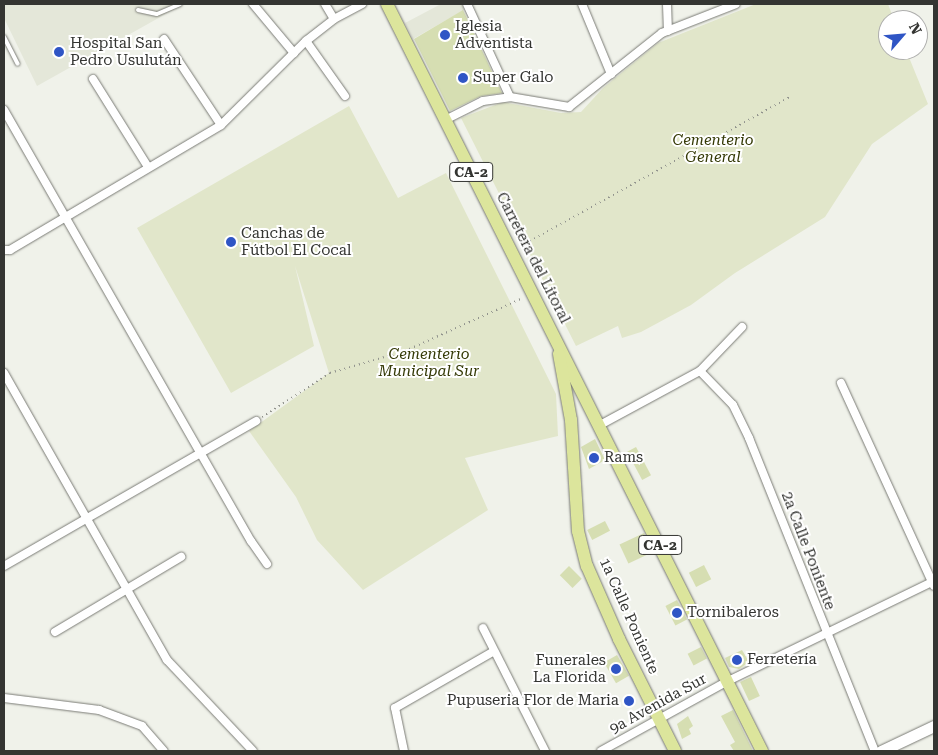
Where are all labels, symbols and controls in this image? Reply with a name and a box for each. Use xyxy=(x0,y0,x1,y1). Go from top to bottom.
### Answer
north arrow xyxy=(878,10,928,60)
place label: Iglesia Adventista xyxy=(455,17,533,52)
text: N xyxy=(906,20,925,37)
marker: Iglesia Adventista xyxy=(439,29,451,41)
place label: Hospital San Pedro Usulután xyxy=(70,34,182,69)
marker: Hospital San Pedro Usulután xyxy=(52,45,66,59)
place label: Super Galo xyxy=(473,69,554,87)
marker: Super Galo xyxy=(457,72,469,84)
park label: Cementerio General xyxy=(672,131,754,166)
road number: CA-2 xyxy=(448,160,494,183)
street label: Carretera del Litoral xyxy=(492,190,574,326)
place label: Canchas de Fútbol El Cocal xyxy=(241,224,352,259)
marker: Canchas de Fútbol El Cocal xyxy=(225,236,237,248)
park label: Cementerio Municipal Sur xyxy=(379,345,479,380)
place label: Rams xyxy=(604,449,643,467)
marker: Rams xyxy=(588,452,600,464)
street label: 2a Calle Poniente xyxy=(777,489,839,613)
road number: CA-2 xyxy=(638,534,682,556)
street label: 1a Calle Poniente xyxy=(595,555,663,677)
place label: Tornibaleros xyxy=(687,604,779,622)
marker: Tornibaleros xyxy=(671,607,683,619)
place label: Funerales La Florida xyxy=(533,651,606,686)
place label: Ferretería xyxy=(747,651,817,669)
marker: Ferretería xyxy=(731,654,743,666)
marker: Funerales La Florida xyxy=(610,663,622,675)
street label: 9a Avenida Sur xyxy=(606,670,710,738)
place label: Pupuseria Flor de Maria xyxy=(447,692,619,710)
marker: Pupuseria Flor de Maria xyxy=(623,695,635,707)

